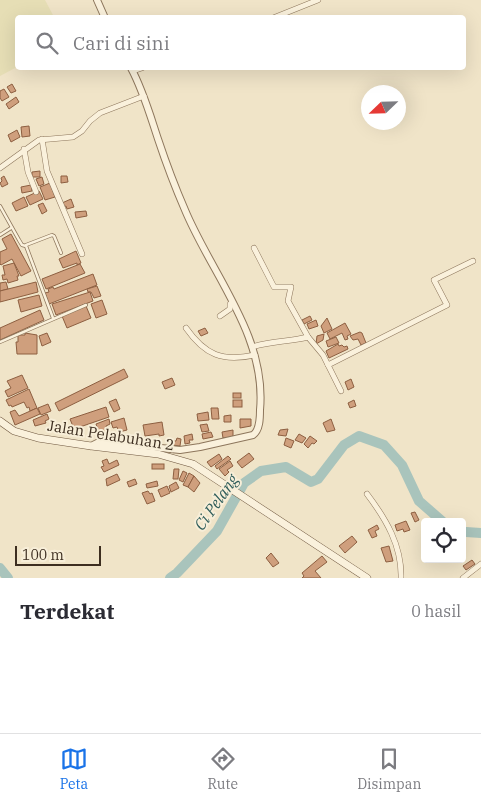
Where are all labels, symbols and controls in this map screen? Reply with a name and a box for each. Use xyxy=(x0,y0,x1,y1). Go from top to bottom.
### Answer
search box xyxy=(15,15,466,70)
icon: search xyxy=(33,29,61,57)
text: Cari di sini xyxy=(73,31,170,55)
north arrow xyxy=(361,85,406,130)
street label: Jalan Pelabuhan 2 xyxy=(46,416,176,454)
water label: Ci Pelang xyxy=(190,470,243,534)
map controls xyxy=(421,518,466,563)
button: locate xyxy=(421,518,466,563)
scale bar xyxy=(15,543,101,566)
text: 100 m xyxy=(22,546,64,564)
text: Terdekat xyxy=(20,597,114,625)
text: 0 hasil xyxy=(411,601,461,621)
tab: Peta xyxy=(60,745,88,793)
tab: Rute xyxy=(207,745,238,793)
tab: Disimpan xyxy=(357,745,421,793)

